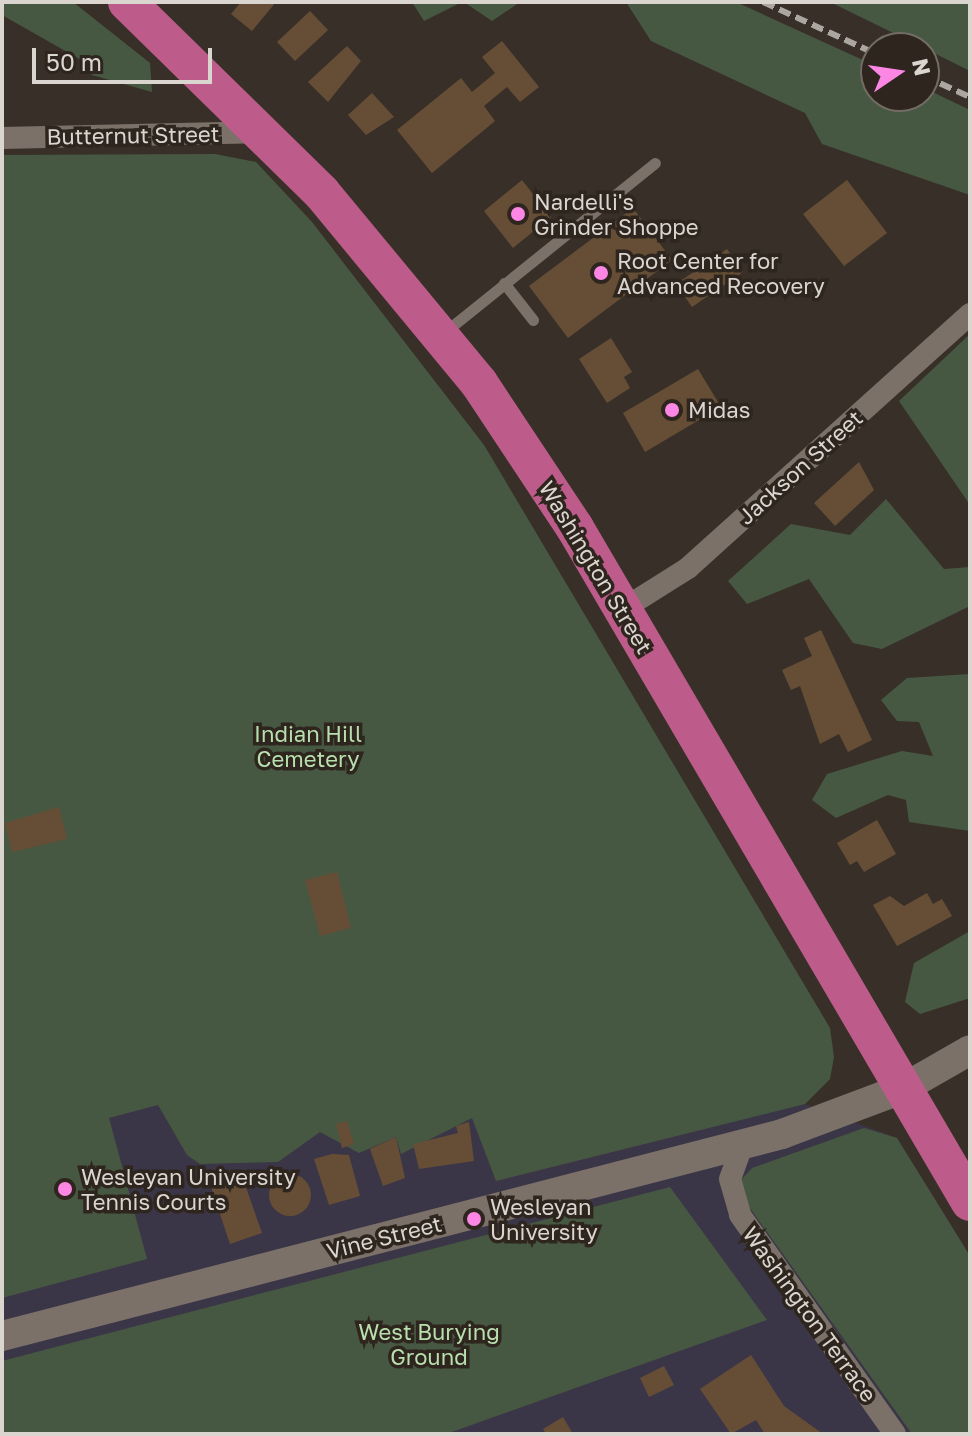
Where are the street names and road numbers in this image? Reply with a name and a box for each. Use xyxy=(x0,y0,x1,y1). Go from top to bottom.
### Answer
street label: Butternut Street xyxy=(46,120,220,150)
street label: Jackson Street xyxy=(732,404,868,530)
street label: Washington Street xyxy=(534,476,658,658)
street label: Vine Street xyxy=(324,1210,444,1264)
street label: Washington Terrace xyxy=(737,1221,883,1407)

